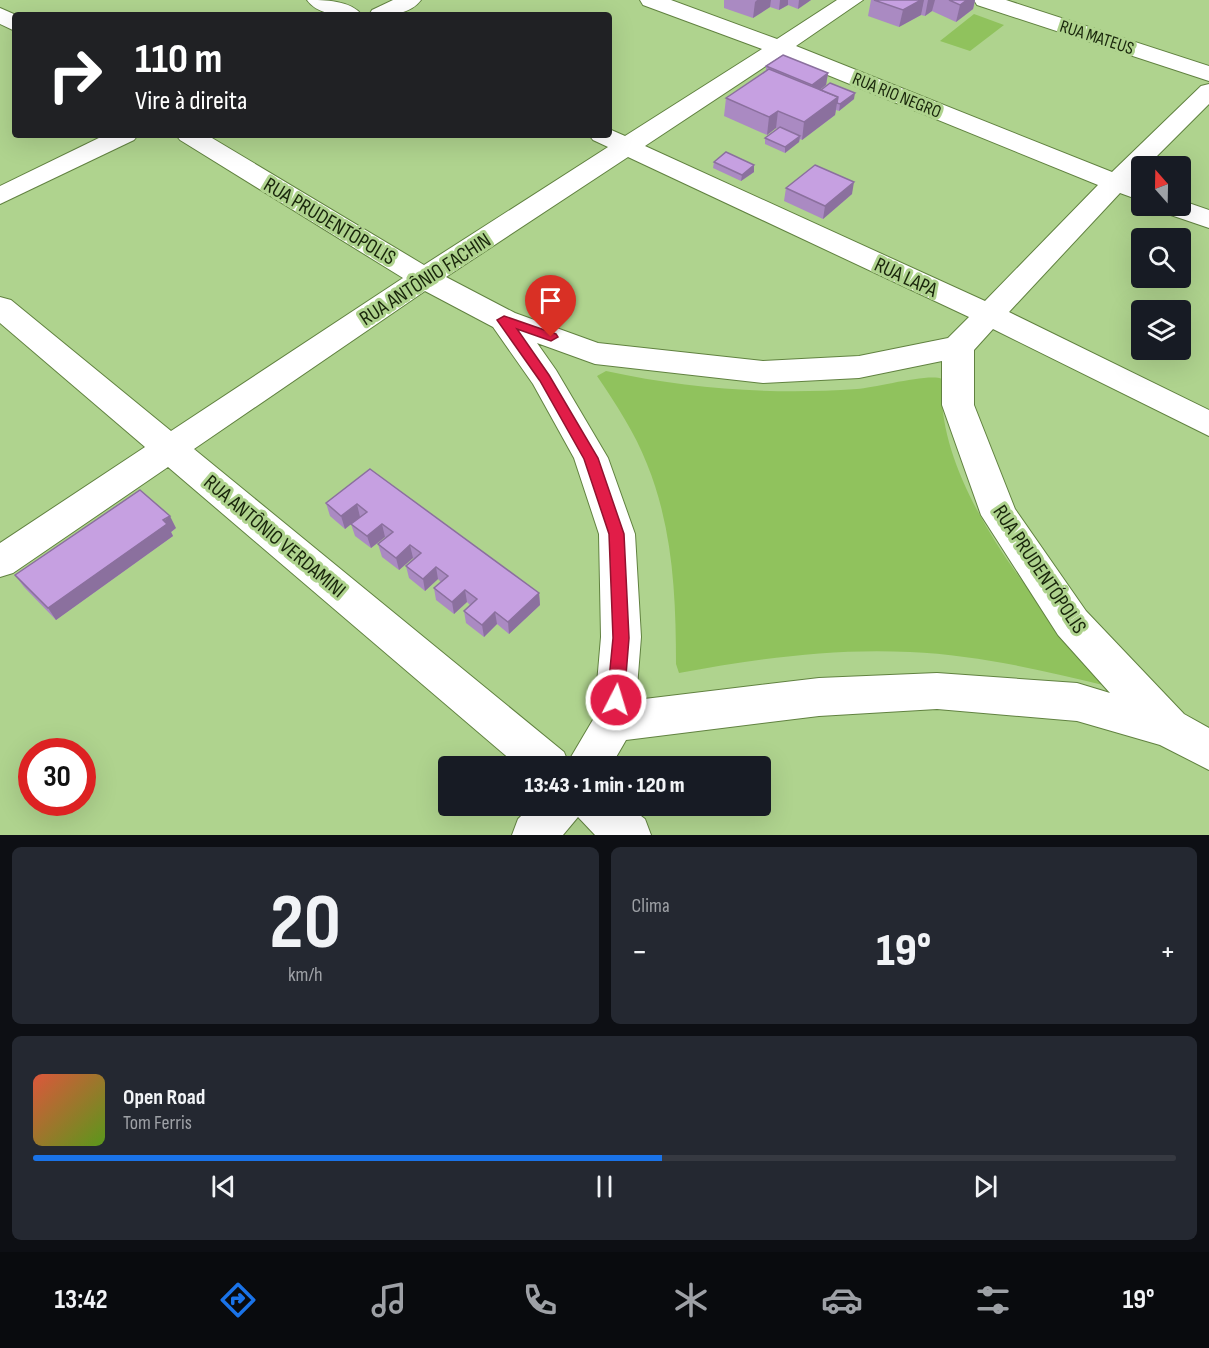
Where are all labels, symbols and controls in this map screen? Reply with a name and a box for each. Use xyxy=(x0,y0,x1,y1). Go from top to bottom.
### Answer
street label: RUA MATEUS xyxy=(1057,16,1137,59)
text: 110 m xyxy=(135,34,222,85)
icon: right xyxy=(36,36,114,114)
street label: RUA RIO NEGRO xyxy=(849,68,944,123)
text: Vire à direita xyxy=(135,85,247,117)
north arrow xyxy=(1131,156,1191,216)
map controls xyxy=(1131,156,1191,360)
street label: RUA PRUDENTÓPOLIS xyxy=(259,172,400,271)
street label: RUA ANTÔNIO FACHIN xyxy=(355,228,496,331)
button: search xyxy=(1131,228,1191,288)
street label: RUA LAPA xyxy=(870,252,942,303)
pin xyxy=(525,275,576,337)
icon: arrive xyxy=(534,284,567,317)
button: layers xyxy=(1131,300,1191,360)
street label: RUA ANTÔNIO VERDAMINI xyxy=(199,470,351,603)
street label: RUA PRUDENTÓPOLIS xyxy=(987,500,1092,638)
position arrow xyxy=(584,668,648,732)
speed limit sign: 30 xyxy=(18,738,96,816)
text: 13:43 · 1 min · 120 m xyxy=(524,772,685,799)
text: 20 xyxy=(270,877,341,970)
text: Clima xyxy=(632,894,670,918)
text: 19° xyxy=(876,924,931,979)
text: − xyxy=(632,932,648,972)
text: + xyxy=(1160,932,1176,972)
text: km/h xyxy=(288,963,323,987)
text: Open Road xyxy=(123,1084,205,1111)
text: Tom Ferris xyxy=(123,1111,192,1135)
icon: previous xyxy=(207,1170,240,1203)
icon: pause xyxy=(588,1170,621,1203)
icon: next xyxy=(969,1170,1002,1203)
icon: directions xyxy=(217,1279,259,1321)
icon: music xyxy=(368,1279,410,1321)
icon: phone xyxy=(519,1279,561,1321)
icon: climate xyxy=(670,1279,712,1321)
icon: car xyxy=(821,1279,863,1321)
icon: filters xyxy=(972,1279,1014,1321)
text: 13:42 xyxy=(55,1284,108,1316)
text: 19° xyxy=(1123,1284,1155,1316)

